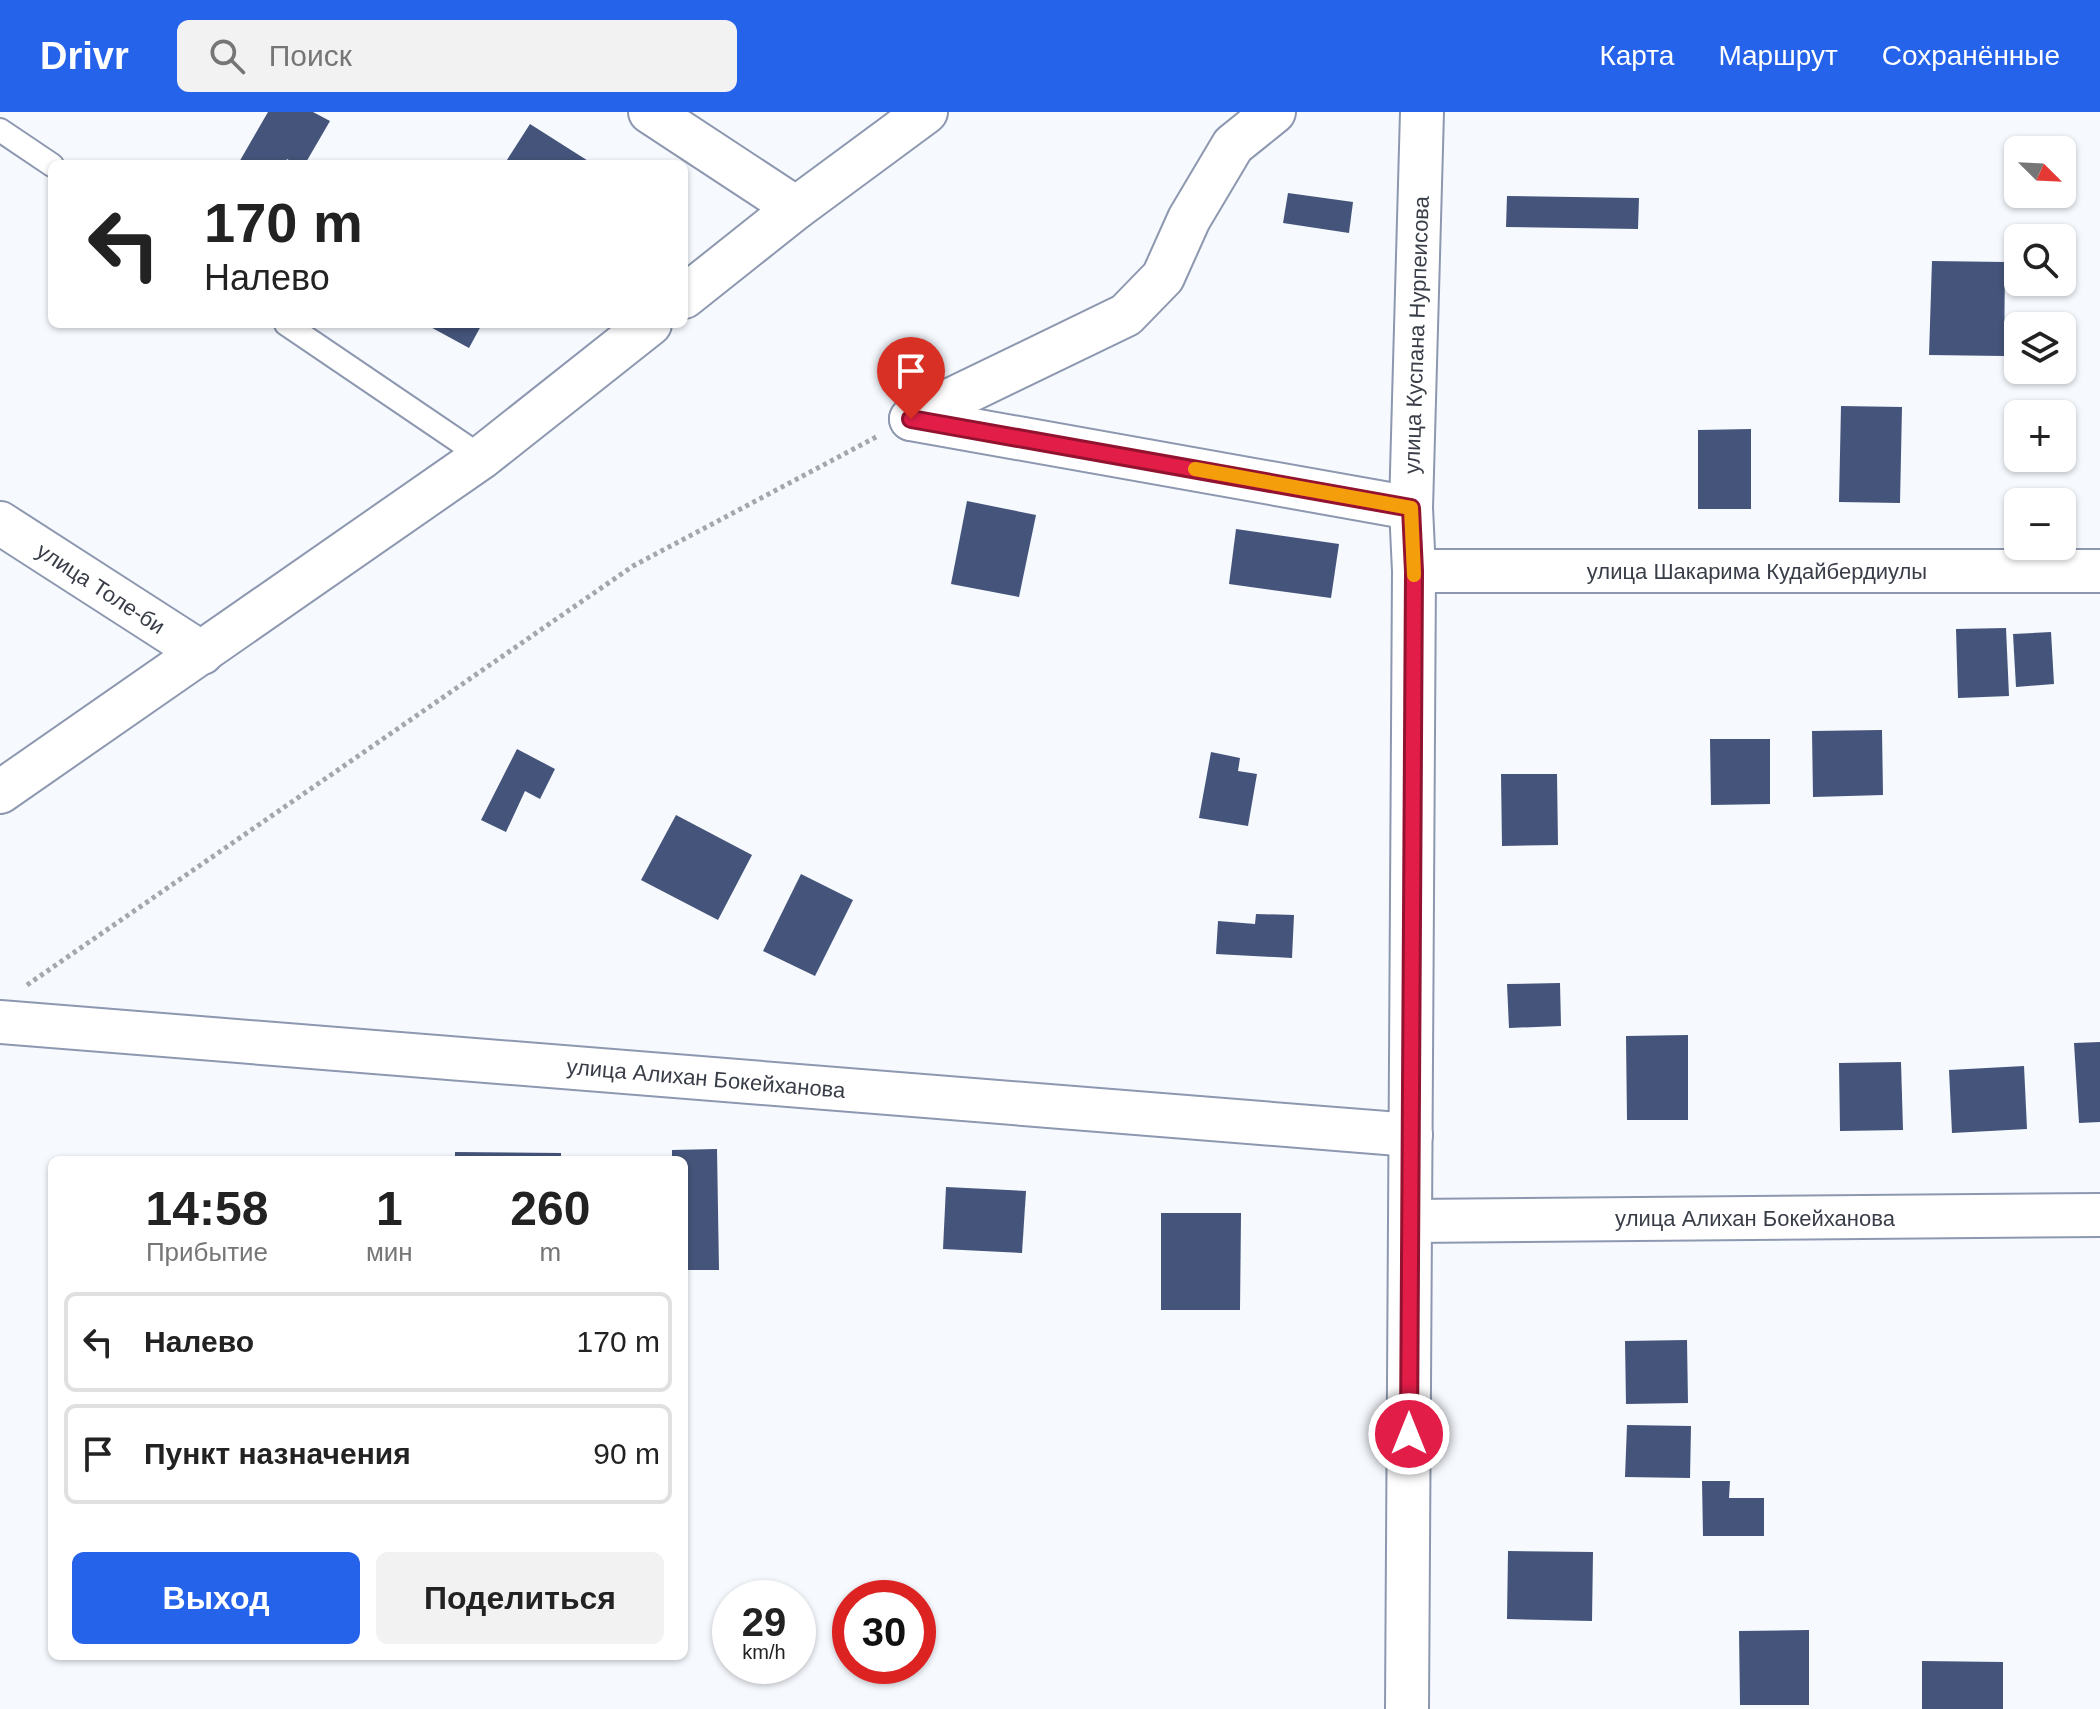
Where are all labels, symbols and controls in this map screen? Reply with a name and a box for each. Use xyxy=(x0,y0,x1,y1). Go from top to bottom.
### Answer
search box xyxy=(177,20,737,92)
icon: search xyxy=(205,34,249,78)
text: Drivr xyxy=(40,35,129,77)
text: Поиск xyxy=(269,39,352,72)
text: Карта xyxy=(1599,40,1674,71)
text: Маршрут xyxy=(1718,40,1838,71)
text: Сохранённые xyxy=(1882,40,2060,71)
north arrow xyxy=(2004,136,2076,208)
map controls xyxy=(2004,136,2076,560)
text: 170 m xyxy=(204,191,363,254)
icon: left xyxy=(72,192,176,296)
street label: улица Куспана Нурпеисова xyxy=(1399,195,1434,475)
button: search xyxy=(2004,224,2076,296)
text: Налево xyxy=(204,257,330,298)
button: layers xyxy=(2004,312,2076,384)
pin xyxy=(877,337,945,419)
icon: arrive xyxy=(889,349,933,393)
button: + xyxy=(2004,400,2076,472)
button: − xyxy=(2004,488,2076,560)
street label: улица Толе-би xyxy=(32,538,169,639)
street label: улица Шакарима Кудайбердиулы xyxy=(1587,559,1927,584)
street label: улица Алихан Бокейханова xyxy=(566,1054,847,1103)
text: 14:58 xyxy=(146,1182,268,1235)
text: 1 xyxy=(376,1182,403,1235)
text: 260 xyxy=(510,1182,590,1235)
street label: улица Алихан Бокейханова xyxy=(1615,1206,1896,1231)
text: Прибытие xyxy=(146,1237,268,1267)
text: мин xyxy=(366,1237,413,1267)
text: m xyxy=(540,1237,561,1267)
icon: left xyxy=(76,1320,120,1364)
text: Налево xyxy=(144,1325,254,1358)
text: 170 m xyxy=(577,1325,660,1358)
position arrow xyxy=(1367,1392,1451,1476)
icon: arrive xyxy=(76,1432,120,1476)
text: Пункт назначения xyxy=(144,1437,411,1470)
text: 90 m xyxy=(593,1437,660,1470)
button: Выход xyxy=(72,1552,360,1644)
button: Поделиться xyxy=(376,1552,664,1644)
speed limit sign: 30 xyxy=(832,1580,936,1684)
text: 29 xyxy=(742,1600,786,1644)
text: km/h xyxy=(742,1641,786,1663)

